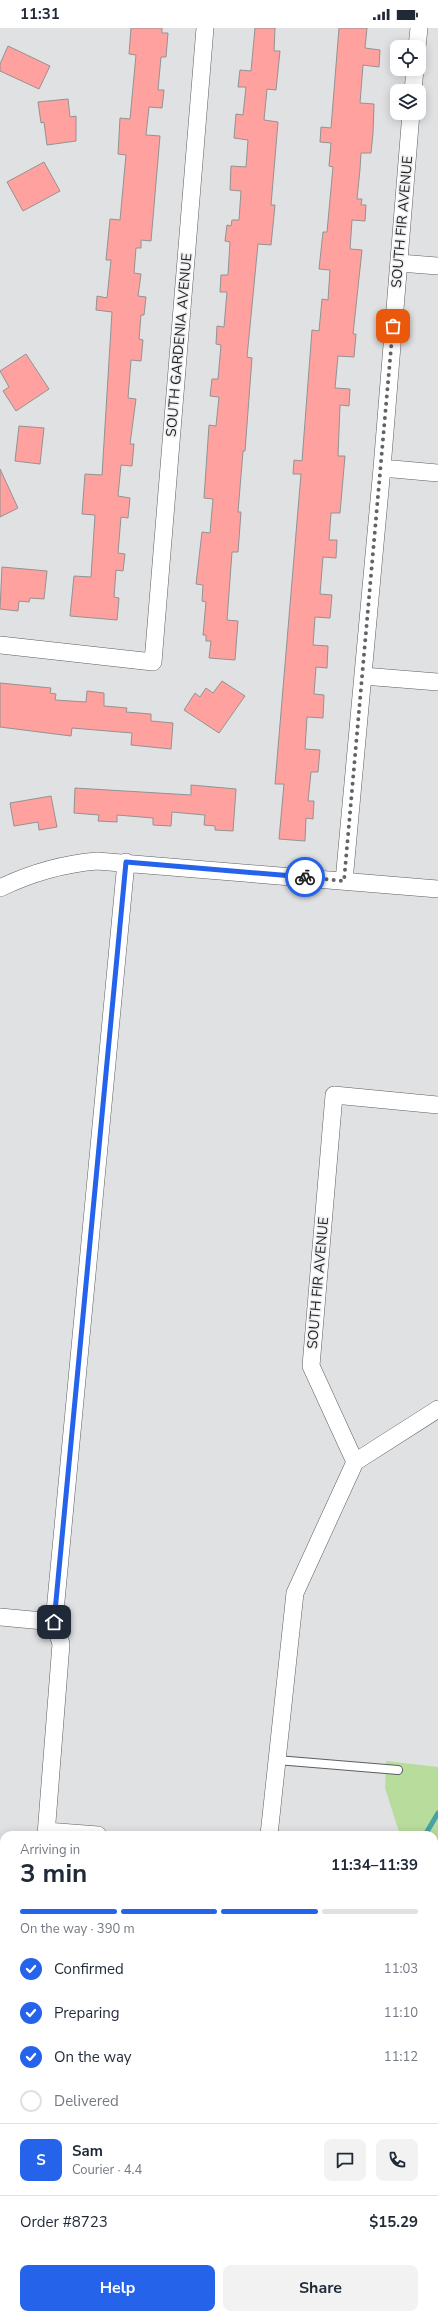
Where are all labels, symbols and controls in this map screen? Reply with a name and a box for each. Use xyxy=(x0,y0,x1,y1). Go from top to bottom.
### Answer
text: 11:31 xyxy=(20,4,60,24)
map controls xyxy=(390,40,426,120)
button: locate xyxy=(390,40,426,76)
button: layers xyxy=(390,84,426,120)
street label: SOUTH FIR AVENUE xyxy=(387,155,417,289)
street label: SOUTH GARDENIA AVENUE xyxy=(162,252,196,438)
pin xyxy=(376,309,410,343)
icon: bag xyxy=(382,315,404,337)
courier xyxy=(285,857,325,897)
icon: bike xyxy=(294,866,316,888)
street label: SOUTH FIR AVENUE xyxy=(303,1216,333,1350)
pin xyxy=(37,1605,71,1639)
icon: home xyxy=(43,1611,65,1633)
text: Arriving in xyxy=(20,1841,80,1859)
text: 11:34–11:39 xyxy=(331,1855,418,1875)
text: 3 min xyxy=(20,1856,87,1891)
text: On the way · 390 m xyxy=(20,1920,135,1938)
icon: check xyxy=(20,1958,42,1980)
text: Confirmed xyxy=(54,1959,124,1979)
text: 11:03 xyxy=(384,1960,418,1978)
icon: check xyxy=(20,2002,42,2024)
text: Preparing xyxy=(54,2003,119,2023)
text: 11:10 xyxy=(384,2004,418,2022)
icon: check xyxy=(20,2046,42,2068)
text: On the way xyxy=(54,2047,132,2067)
text: 11:12 xyxy=(384,2048,418,2066)
text: Delivered xyxy=(54,2091,119,2111)
button: chat xyxy=(324,2139,366,2181)
button: phone xyxy=(376,2139,418,2181)
text: Sam xyxy=(72,2141,103,2161)
text: S xyxy=(36,2150,46,2170)
text: Courier · 4.4 xyxy=(72,2161,142,2179)
text: Order #8723 xyxy=(20,2212,108,2232)
text: $15.29 xyxy=(369,2212,418,2232)
button: Help xyxy=(20,2265,215,2311)
button: Share xyxy=(223,2265,418,2311)

